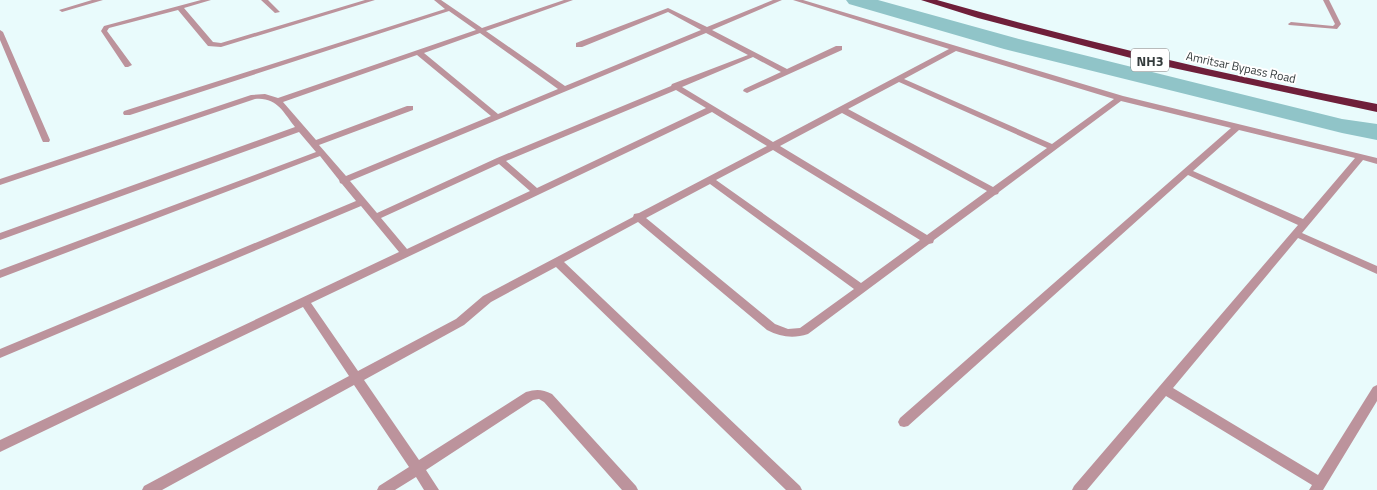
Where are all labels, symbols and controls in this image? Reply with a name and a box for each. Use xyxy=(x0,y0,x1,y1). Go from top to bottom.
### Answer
street label: Amritsar Bypass Road xyxy=(1184,46,1298,88)
road number: NH3 xyxy=(1131,48,1169,72)

